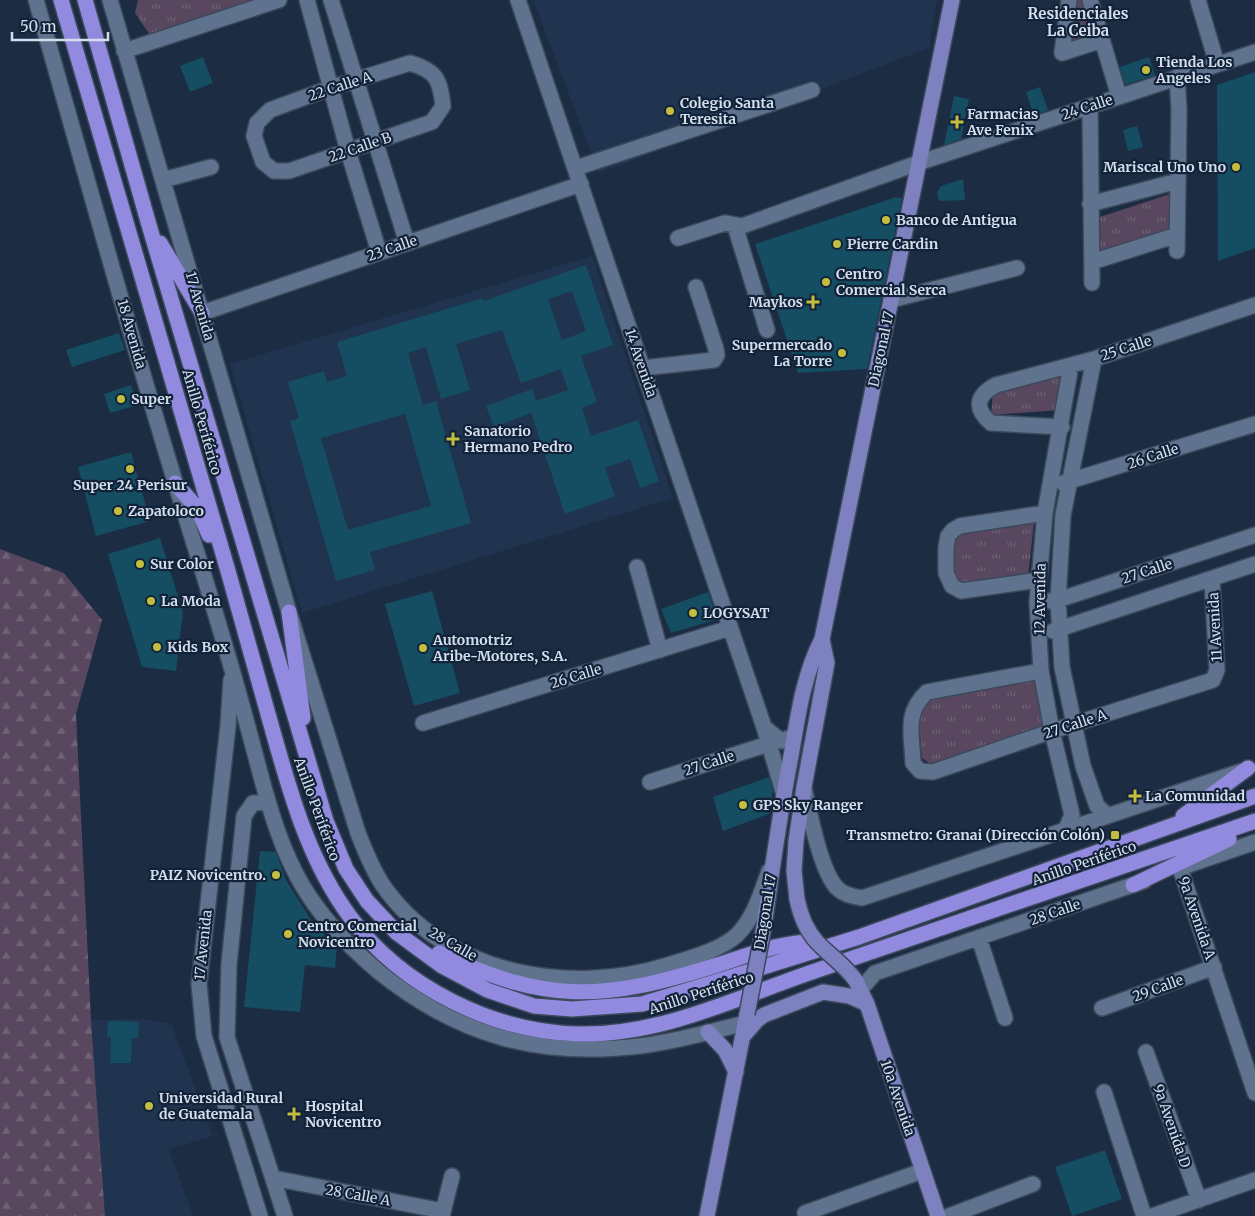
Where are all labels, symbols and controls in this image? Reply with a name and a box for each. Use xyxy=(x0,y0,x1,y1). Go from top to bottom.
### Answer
district label: Residenciales La Ceiba xyxy=(1027,4,1129,40)
scale bar xyxy=(12,10,109,42)
text: 50 m xyxy=(20,17,57,36)
place label: Tienda Los Angeles xyxy=(1155,53,1232,87)
marker: Tienda Los Angeles xyxy=(1140,64,1152,76)
street label: 22 Calle A xyxy=(306,67,374,105)
street label: 24 Calle xyxy=(1059,90,1115,124)
place label: Colegio Santa Teresita xyxy=(680,94,774,128)
marker: Colegio Santa Teresita xyxy=(664,105,676,117)
place label: Farmacias Ave Fenix xyxy=(966,105,1038,139)
marker: Farmacias Ave Fenix xyxy=(951,116,963,128)
street label: 22 Calle B xyxy=(326,128,394,166)
place label: Mariscal Uno Uno xyxy=(1103,158,1226,176)
marker: Mariscal Uno Uno xyxy=(1230,161,1242,173)
place label: Banco de Antigua xyxy=(896,211,1017,229)
marker: Banco de Antigua xyxy=(880,214,892,226)
street label: 23 Calle xyxy=(365,231,419,265)
place label: Pierre Cardin xyxy=(847,235,939,253)
marker: Pierre Cardin xyxy=(831,238,843,250)
place label: Centro Comercial Serca xyxy=(836,265,946,299)
street label: 17 Avenida xyxy=(182,270,219,343)
marker: Centro Comercial Serca xyxy=(820,276,832,288)
place label: Maykos xyxy=(749,293,803,311)
marker: Maykos xyxy=(807,296,819,308)
street label: 18 Avenida xyxy=(113,297,151,371)
street label: Diagonal 17 xyxy=(864,309,898,389)
street label: 14 Avenida xyxy=(621,326,661,400)
street label: 25 Calle xyxy=(1098,331,1154,365)
place label: Supermercado La Torre xyxy=(732,336,832,370)
marker: Supermercado La Torre xyxy=(836,347,848,359)
street label: Anillo Periférico xyxy=(178,366,226,477)
place label: Super xyxy=(131,390,172,408)
marker: Super xyxy=(115,393,127,405)
place label: Sanatorio Hermano Pedro xyxy=(464,422,572,456)
marker: Sanatorio Hermano Pedro xyxy=(446,432,460,446)
street label: 26 Calle xyxy=(1125,439,1181,473)
marker: Super 24 Perisur xyxy=(124,463,136,475)
place label: Super 24 Perisur xyxy=(73,476,188,494)
place label: Zapatoloco xyxy=(128,502,204,520)
marker: Zapatoloco xyxy=(112,505,124,517)
street label: 27 Calle xyxy=(1120,554,1174,588)
place label: Sur Color xyxy=(150,555,214,573)
marker: Sur Color xyxy=(134,558,146,570)
street label: 12 Avenida xyxy=(1030,562,1050,635)
street label: 11 Avenida xyxy=(1204,591,1226,662)
place label: La Moda xyxy=(161,592,221,610)
marker: La Moda xyxy=(145,595,157,607)
place label: LOGYSAT xyxy=(703,604,769,622)
marker: LOGYSAT xyxy=(687,607,699,619)
place label: Automotriz Aribe-Motores, S.A. xyxy=(432,631,568,665)
place label: Kids Box xyxy=(167,638,229,656)
marker: Kids Box xyxy=(151,641,163,653)
marker: Automotriz Aribe-Motores, S.A. xyxy=(417,642,429,654)
street label: 26 Calle xyxy=(548,660,604,692)
street label: 27 Calle A xyxy=(1041,705,1109,743)
street label: 27 Calle xyxy=(682,746,736,780)
street label: Anillo Periférico xyxy=(290,754,344,863)
place label: La Comunidad xyxy=(1145,787,1245,805)
marker: La Comunidad xyxy=(1129,790,1141,802)
place label: GPS Sky Ranger xyxy=(753,796,864,814)
marker: GPS Sky Ranger xyxy=(737,799,749,811)
place label: Transmetro: Granai (Dirección Colón) xyxy=(846,826,1105,844)
marker: Transmetro: Granai (Dirección Colón) xyxy=(1109,829,1121,841)
street label: Anillo Periférico xyxy=(1029,837,1138,890)
place label: PAIZ Novicentro. xyxy=(150,866,266,884)
marker: PAIZ Novicentro. xyxy=(270,869,282,881)
street label: Diagonal 17 xyxy=(750,873,780,951)
street label: 9a Avenida A xyxy=(1174,874,1220,962)
street label: 28 Calle xyxy=(1027,895,1083,929)
street label: 17 Avenida xyxy=(190,908,216,981)
place label: Centro Comercial Novicentro xyxy=(298,917,418,951)
street label: 28 Calle xyxy=(426,923,480,965)
marker: Centro Comercial Novicentro xyxy=(282,928,294,940)
street label: Anillo Periférico xyxy=(645,968,756,1019)
street label: 29 Calle xyxy=(1130,971,1186,1005)
street label: 10a Avenida xyxy=(877,1057,920,1139)
street label: 9a Avenida D xyxy=(1149,1082,1195,1171)
place label: Universidad Rural de Guatemala xyxy=(159,1089,283,1123)
place label: Hospital Novicentro xyxy=(305,1097,381,1131)
marker: Universidad Rural de Guatemala xyxy=(143,1100,155,1112)
marker: Hospital Novicentro xyxy=(287,1107,301,1121)
street label: 28 Calle A xyxy=(324,1180,392,1210)

